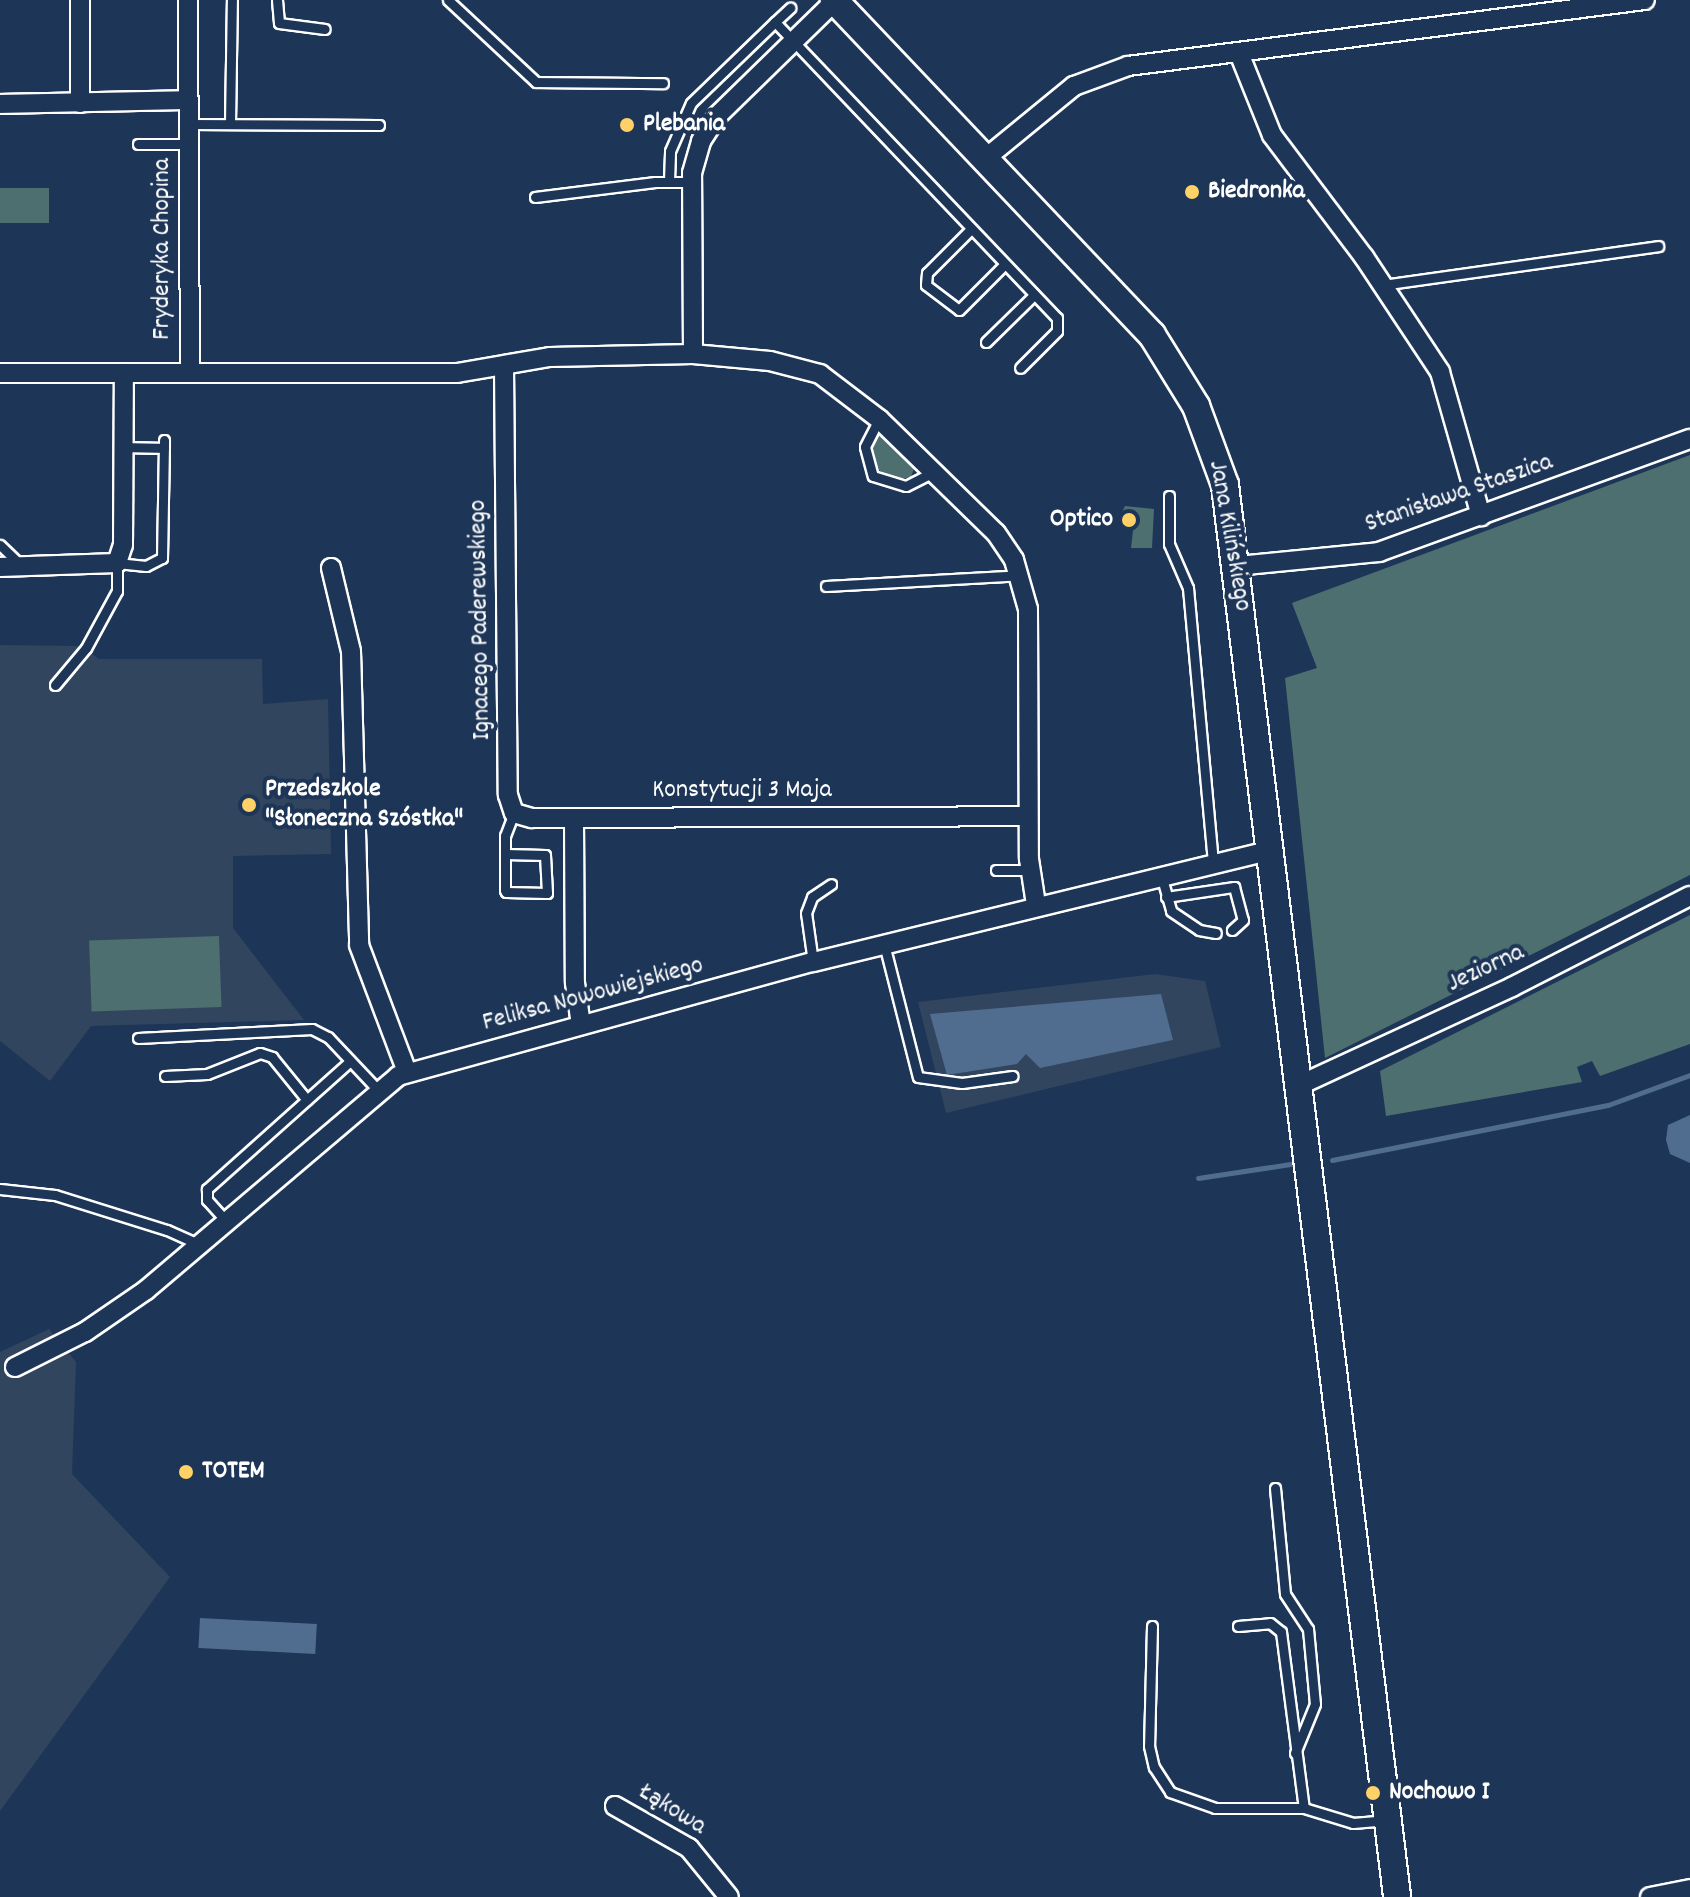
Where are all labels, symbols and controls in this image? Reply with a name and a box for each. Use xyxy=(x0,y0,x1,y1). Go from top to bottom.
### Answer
place label: Plebania xyxy=(643,109,725,141)
marker: Plebania xyxy=(618,116,636,134)
street label: Fryderyka Chopina xyxy=(147,158,179,340)
place label: Biedronka xyxy=(1208,176,1305,208)
marker: Biedronka xyxy=(1183,183,1201,201)
street label: Stanisława Staszica xyxy=(1361,447,1557,541)
street label: Jana Kilińskiego xyxy=(1200,458,1258,614)
street label: Ignacego Paderewskiego xyxy=(463,499,499,741)
place label: Optico xyxy=(1050,504,1113,536)
marker: Optico xyxy=(1120,511,1138,529)
place label: Przedszkole "Słoneczna Szóstka" xyxy=(265,774,463,836)
street label: Konstytucji 3 Maja xyxy=(652,775,832,807)
marker: Przedszkole "Słoneczna Szóstka" xyxy=(240,796,258,814)
street label: Jeziorna xyxy=(1443,938,1529,1000)
street label: Feliksa Nowowiejskiego xyxy=(479,951,707,1039)
place label: TOTEM xyxy=(202,1456,265,1488)
marker: TOTEM xyxy=(177,1463,195,1481)
street label: Łąkowa xyxy=(633,1777,711,1843)
place label: Nochowo I xyxy=(1389,1777,1490,1809)
marker: Nochowo I xyxy=(1364,1784,1382,1802)

